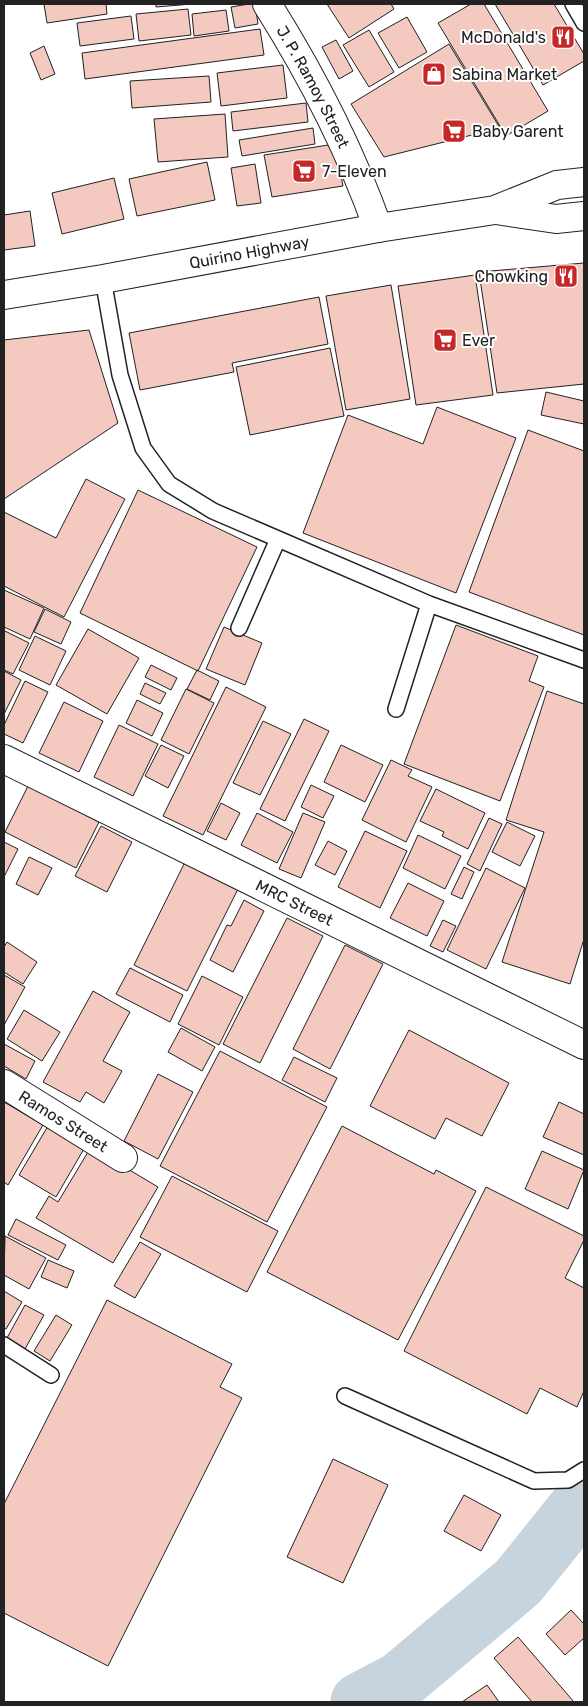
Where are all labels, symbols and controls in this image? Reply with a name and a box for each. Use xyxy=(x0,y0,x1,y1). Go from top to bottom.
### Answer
street label: J. P. Ramoy Street xyxy=(273,22,353,151)
restaurant icon: McDonald's xyxy=(550,24,576,50)
place label: McDonald's xyxy=(461,28,546,47)
shop icon: Sabina Market xyxy=(421,61,447,87)
place label: Sabina Market xyxy=(452,65,557,84)
supermarket icon: Baby Garent xyxy=(441,118,467,144)
place label: Baby Garent xyxy=(472,122,564,141)
supermarket icon: 7-Eleven xyxy=(291,158,317,184)
place label: 7-Eleven xyxy=(322,162,387,181)
street label: Quirino Highway xyxy=(188,232,311,273)
restaurant icon: Chowking xyxy=(553,263,579,289)
place label: Chowking xyxy=(474,267,548,286)
supermarket icon: Ever xyxy=(432,327,458,353)
place label: Ever xyxy=(462,331,495,350)
street label: MRC Street xyxy=(252,876,336,930)
street label: Ramos Street xyxy=(15,1087,111,1156)

